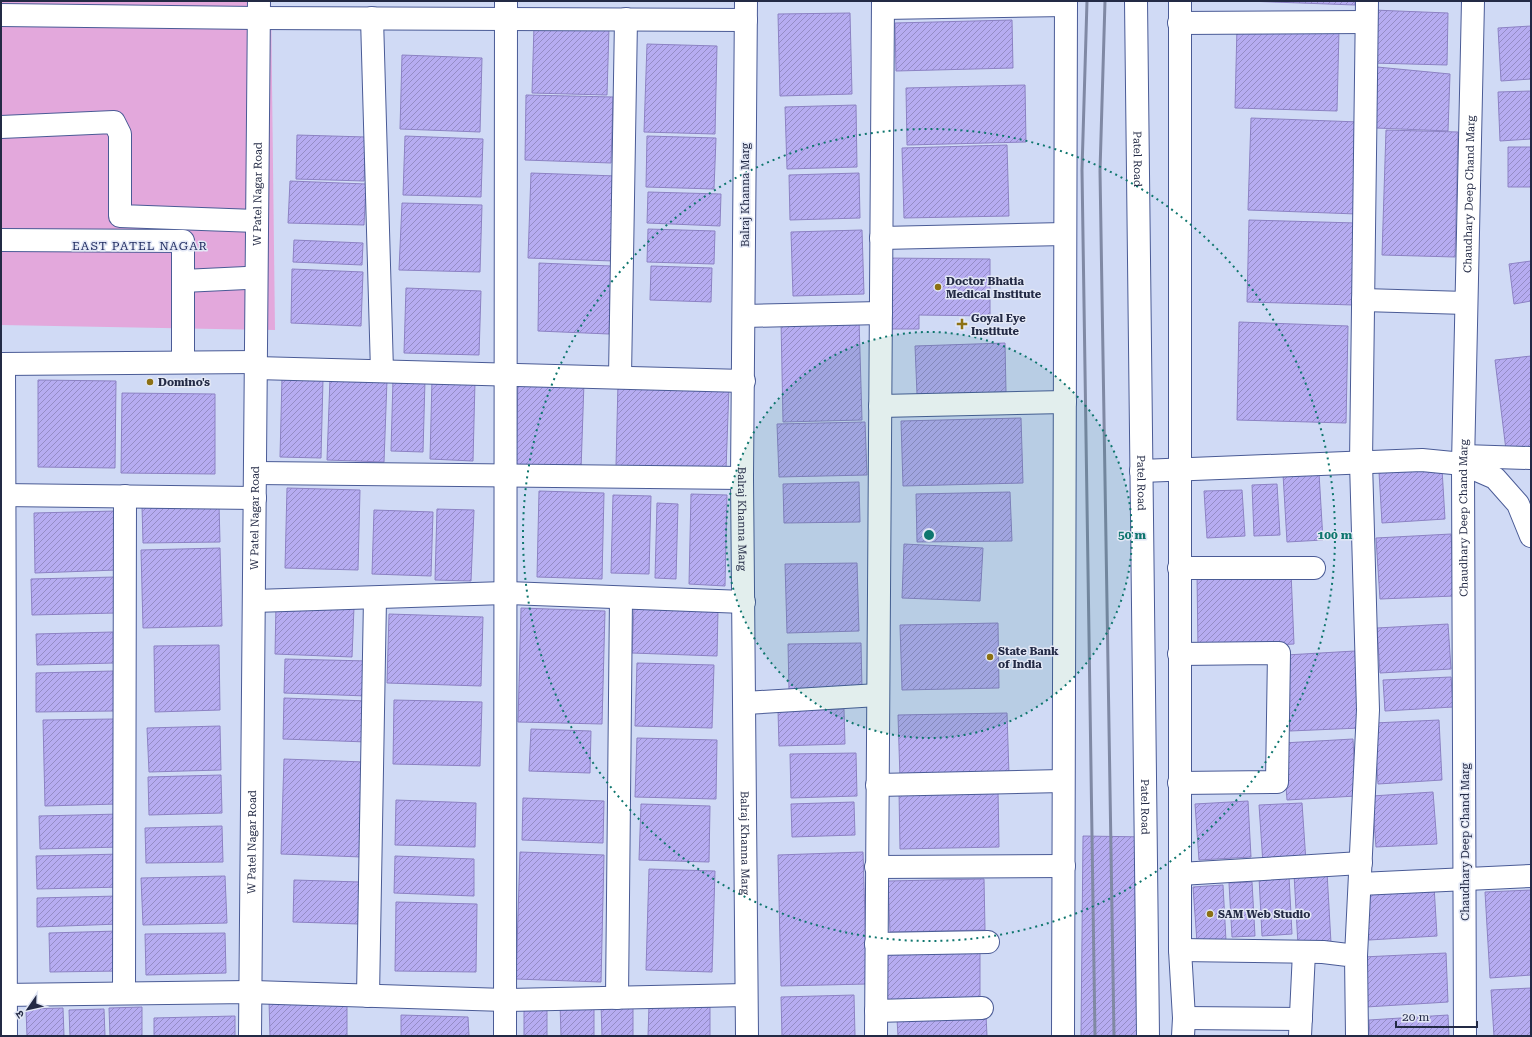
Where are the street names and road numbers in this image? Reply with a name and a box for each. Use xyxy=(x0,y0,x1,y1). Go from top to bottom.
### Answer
street label: Chaudhary Deep Chand Marg xyxy=(1461,114,1478,273)
street label: Patel Road xyxy=(1131,131,1144,187)
street label: W Patel Nagar Road xyxy=(251,142,265,246)
street label: Balraj Khanna Marg xyxy=(739,142,752,247)
street label: Chaudhary Deep Chand Marg xyxy=(1457,438,1471,597)
street label: Patel Road xyxy=(1134,455,1148,511)
street label: W Patel Nagar Road xyxy=(248,466,262,570)
street label: Balraj Khanna Marg xyxy=(735,467,749,572)
street label: Chaudhary Deep Chand Marg xyxy=(1459,763,1472,921)
street label: Patel Road xyxy=(1138,779,1152,835)
street label: W Patel Nagar Road xyxy=(245,790,259,894)
street label: Balraj Khanna Marg xyxy=(738,791,752,896)

